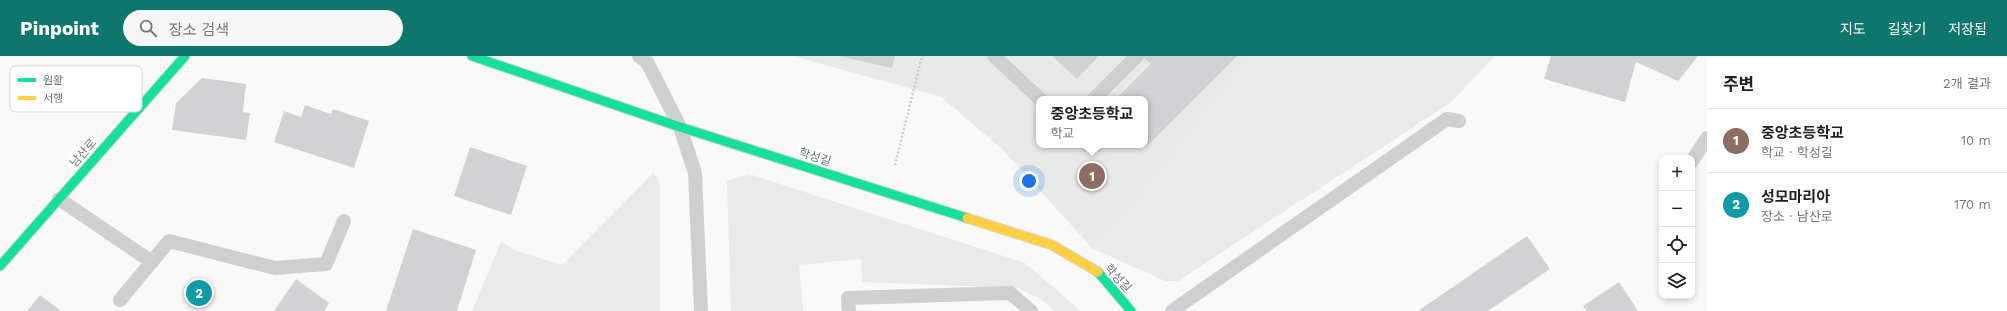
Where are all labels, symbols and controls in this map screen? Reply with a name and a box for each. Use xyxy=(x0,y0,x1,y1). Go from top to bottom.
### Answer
search box xyxy=(123,10,403,46)
text: Pinpoint xyxy=(20,17,99,40)
icon: search xyxy=(137,17,159,39)
text: 장소 검색 xyxy=(169,21,229,39)
text: 지도 xyxy=(1840,21,1866,37)
text: 길찾기 xyxy=(1888,21,1926,37)
text: 저장됨 xyxy=(1948,21,1987,37)
legend xyxy=(10,66,142,112)
text: 원활 xyxy=(43,74,63,87)
text: 주변 xyxy=(1723,74,1754,94)
text: 2개 결과 xyxy=(1943,76,1991,91)
text: 서행 xyxy=(43,92,63,105)
popup xyxy=(1036,96,1148,148)
text: 중앙초등학교 xyxy=(1051,105,1133,123)
text: 중앙초등학교 xyxy=(1761,124,1844,142)
text: 학교 xyxy=(1051,126,1075,141)
text: 1 xyxy=(1733,133,1739,148)
text: 10 m xyxy=(1961,133,1991,148)
street label: 남산로 xyxy=(67,136,99,170)
street label: 학성길 xyxy=(797,145,833,169)
text: 학교 · 학성길 xyxy=(1761,145,1833,160)
map controls xyxy=(1659,155,1695,299)
button: + xyxy=(1659,155,1695,191)
pin: 1 xyxy=(1079,161,1105,191)
your location xyxy=(1019,171,1039,191)
text: 성모마리아 xyxy=(1761,188,1830,206)
button: − xyxy=(1659,191,1695,227)
text: 2 xyxy=(1732,197,1740,212)
text: 170 m xyxy=(1954,197,1991,212)
text: 장소 · 남산로 xyxy=(1761,209,1833,224)
button: locate xyxy=(1659,227,1695,263)
street label: 학성길 xyxy=(1102,261,1134,295)
button: layers xyxy=(1659,263,1695,299)
pin: 2 xyxy=(186,278,212,308)

